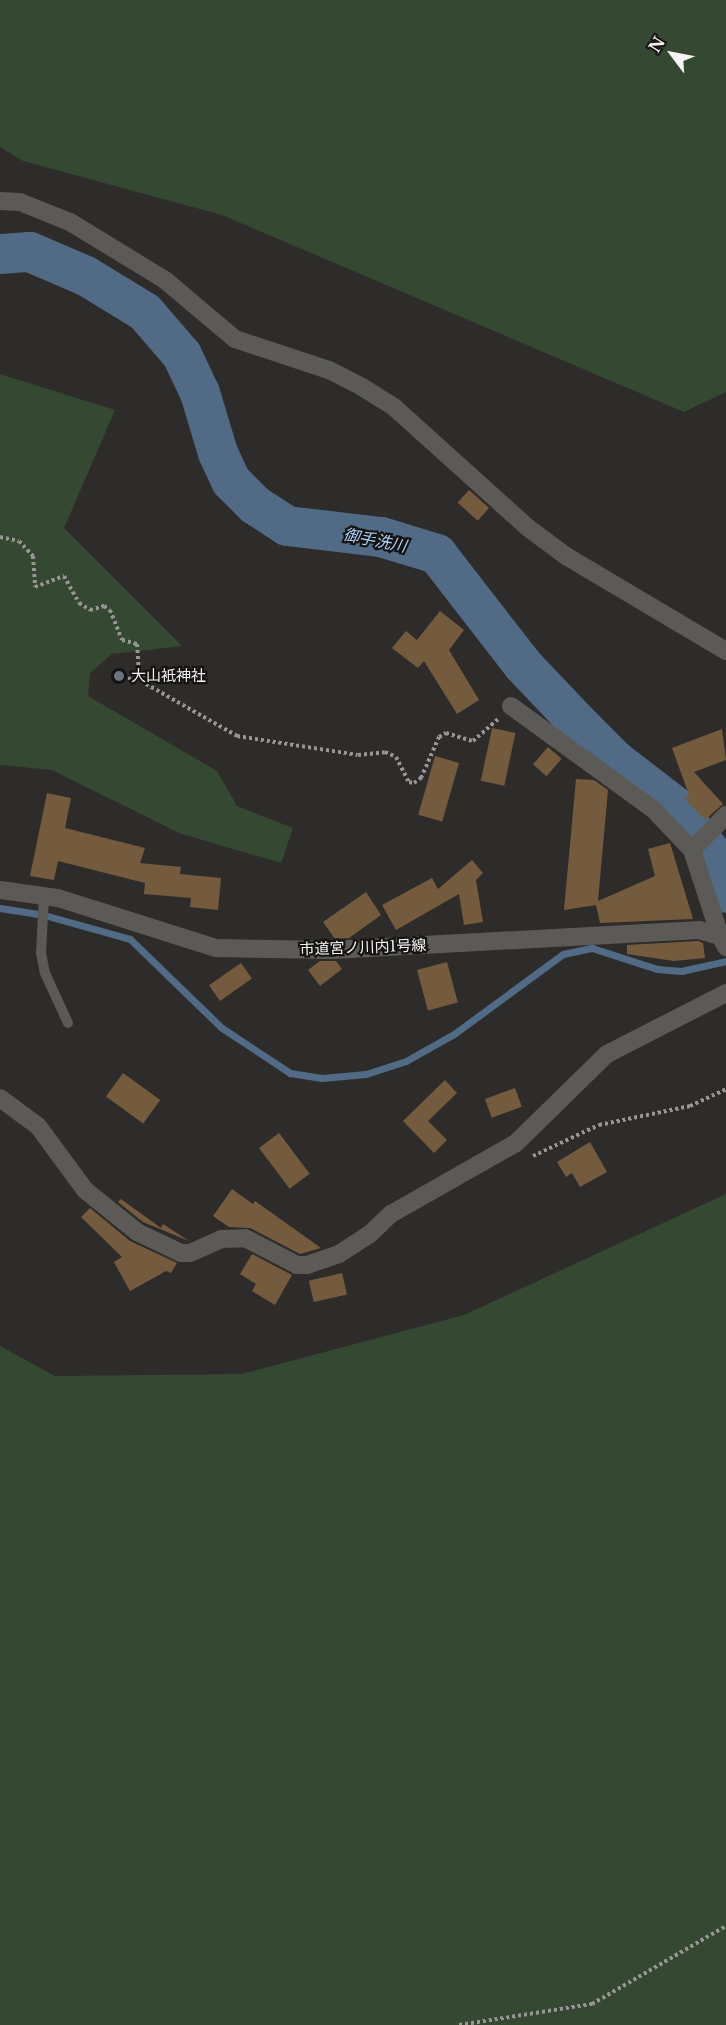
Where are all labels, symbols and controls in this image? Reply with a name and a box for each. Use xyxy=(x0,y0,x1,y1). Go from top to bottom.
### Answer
north arrow xyxy=(642,24,702,84)
text: N xyxy=(644,33,669,56)
water label: 御手洗川 xyxy=(342,524,408,556)
place label: 大山衹神社 xyxy=(131,667,206,685)
marker: 大山衹神社 xyxy=(112,669,126,683)
street label: 市道宮ノ川内1号線 xyxy=(299,936,427,958)

